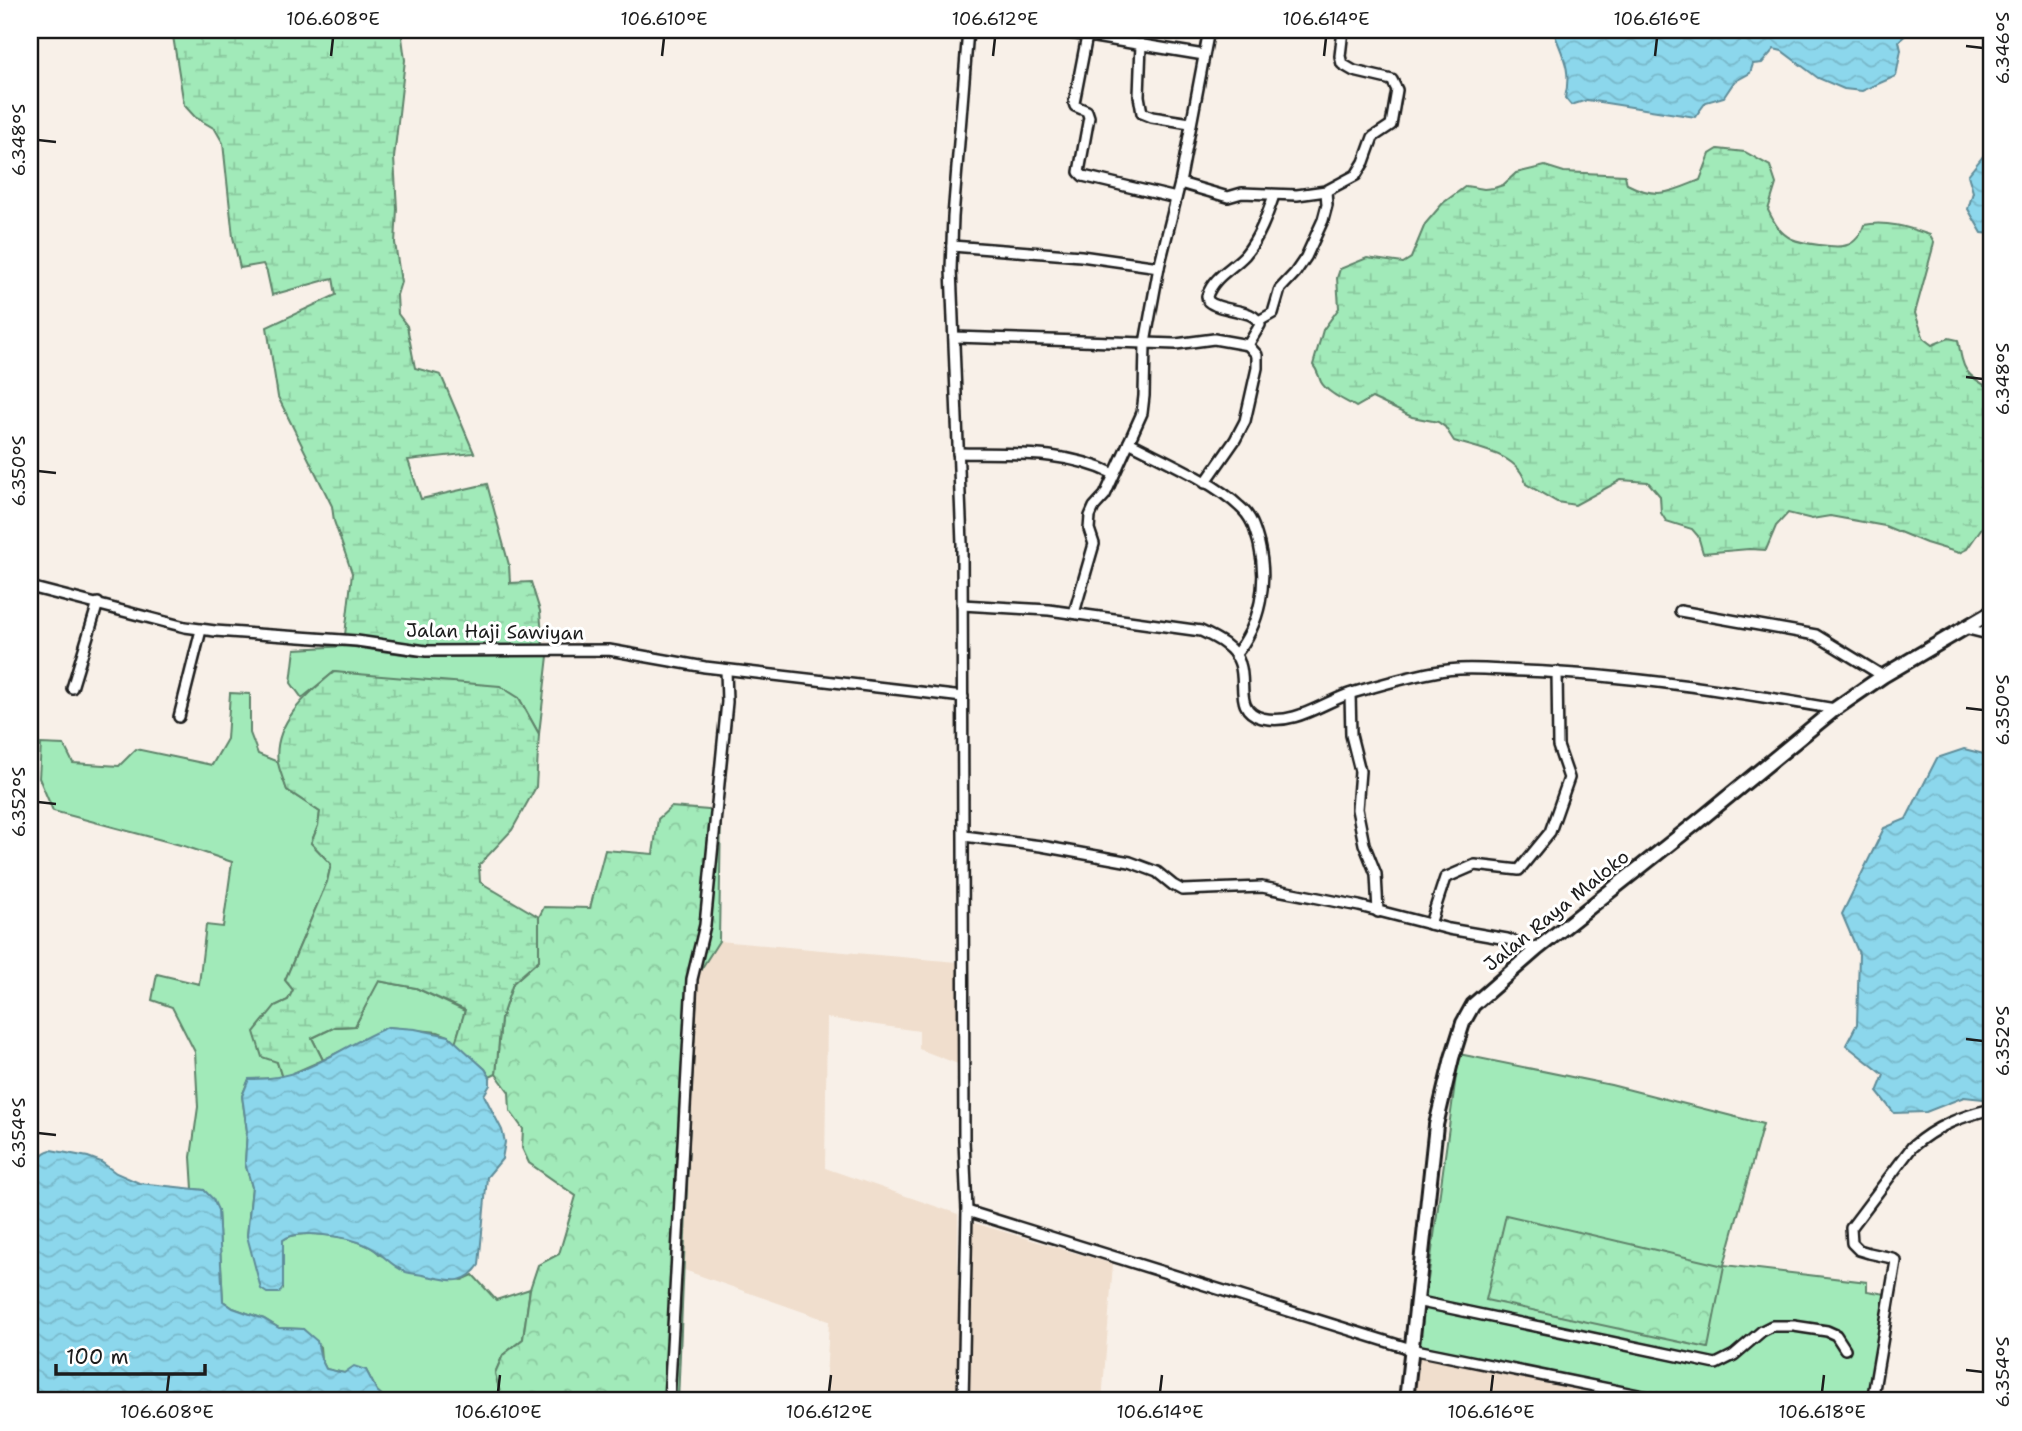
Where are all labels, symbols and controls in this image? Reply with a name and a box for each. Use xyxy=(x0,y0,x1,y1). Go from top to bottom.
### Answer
text: 106.608°E xyxy=(286,7,380,31)
text: 106.610°E xyxy=(620,7,708,31)
text: 106.612°E xyxy=(952,7,1038,31)
text: 106.614°E xyxy=(1283,7,1369,31)
text: 106.616°E xyxy=(1613,7,1701,31)
text: 6.346°S xyxy=(1991,12,2015,84)
text: 6.348°S xyxy=(7,104,31,176)
text: 6.348°S xyxy=(1991,343,2015,415)
text: 6.350°S xyxy=(7,435,31,507)
street label: Jalan Haji Sawiyan xyxy=(406,617,584,646)
text: 6.350°S xyxy=(1991,674,2015,746)
text: 6.352°S xyxy=(7,767,31,837)
street label: Jalan Raya Maloko xyxy=(1478,844,1634,977)
text: 6.352°S xyxy=(1991,1006,2015,1076)
text: 6.354°S xyxy=(7,1098,31,1168)
scale bar xyxy=(56,1333,205,1377)
text: 6.354°S xyxy=(1991,1337,2015,1407)
text: 100 m xyxy=(66,1343,129,1371)
text: 106.608°E xyxy=(120,1400,214,1424)
text: 106.610°E xyxy=(454,1400,542,1424)
text: 106.612°E xyxy=(786,1400,872,1424)
text: 106.614°E xyxy=(1117,1400,1203,1424)
text: 106.616°E xyxy=(1447,1400,1535,1424)
text: 106.618°E xyxy=(1778,1400,1866,1424)

